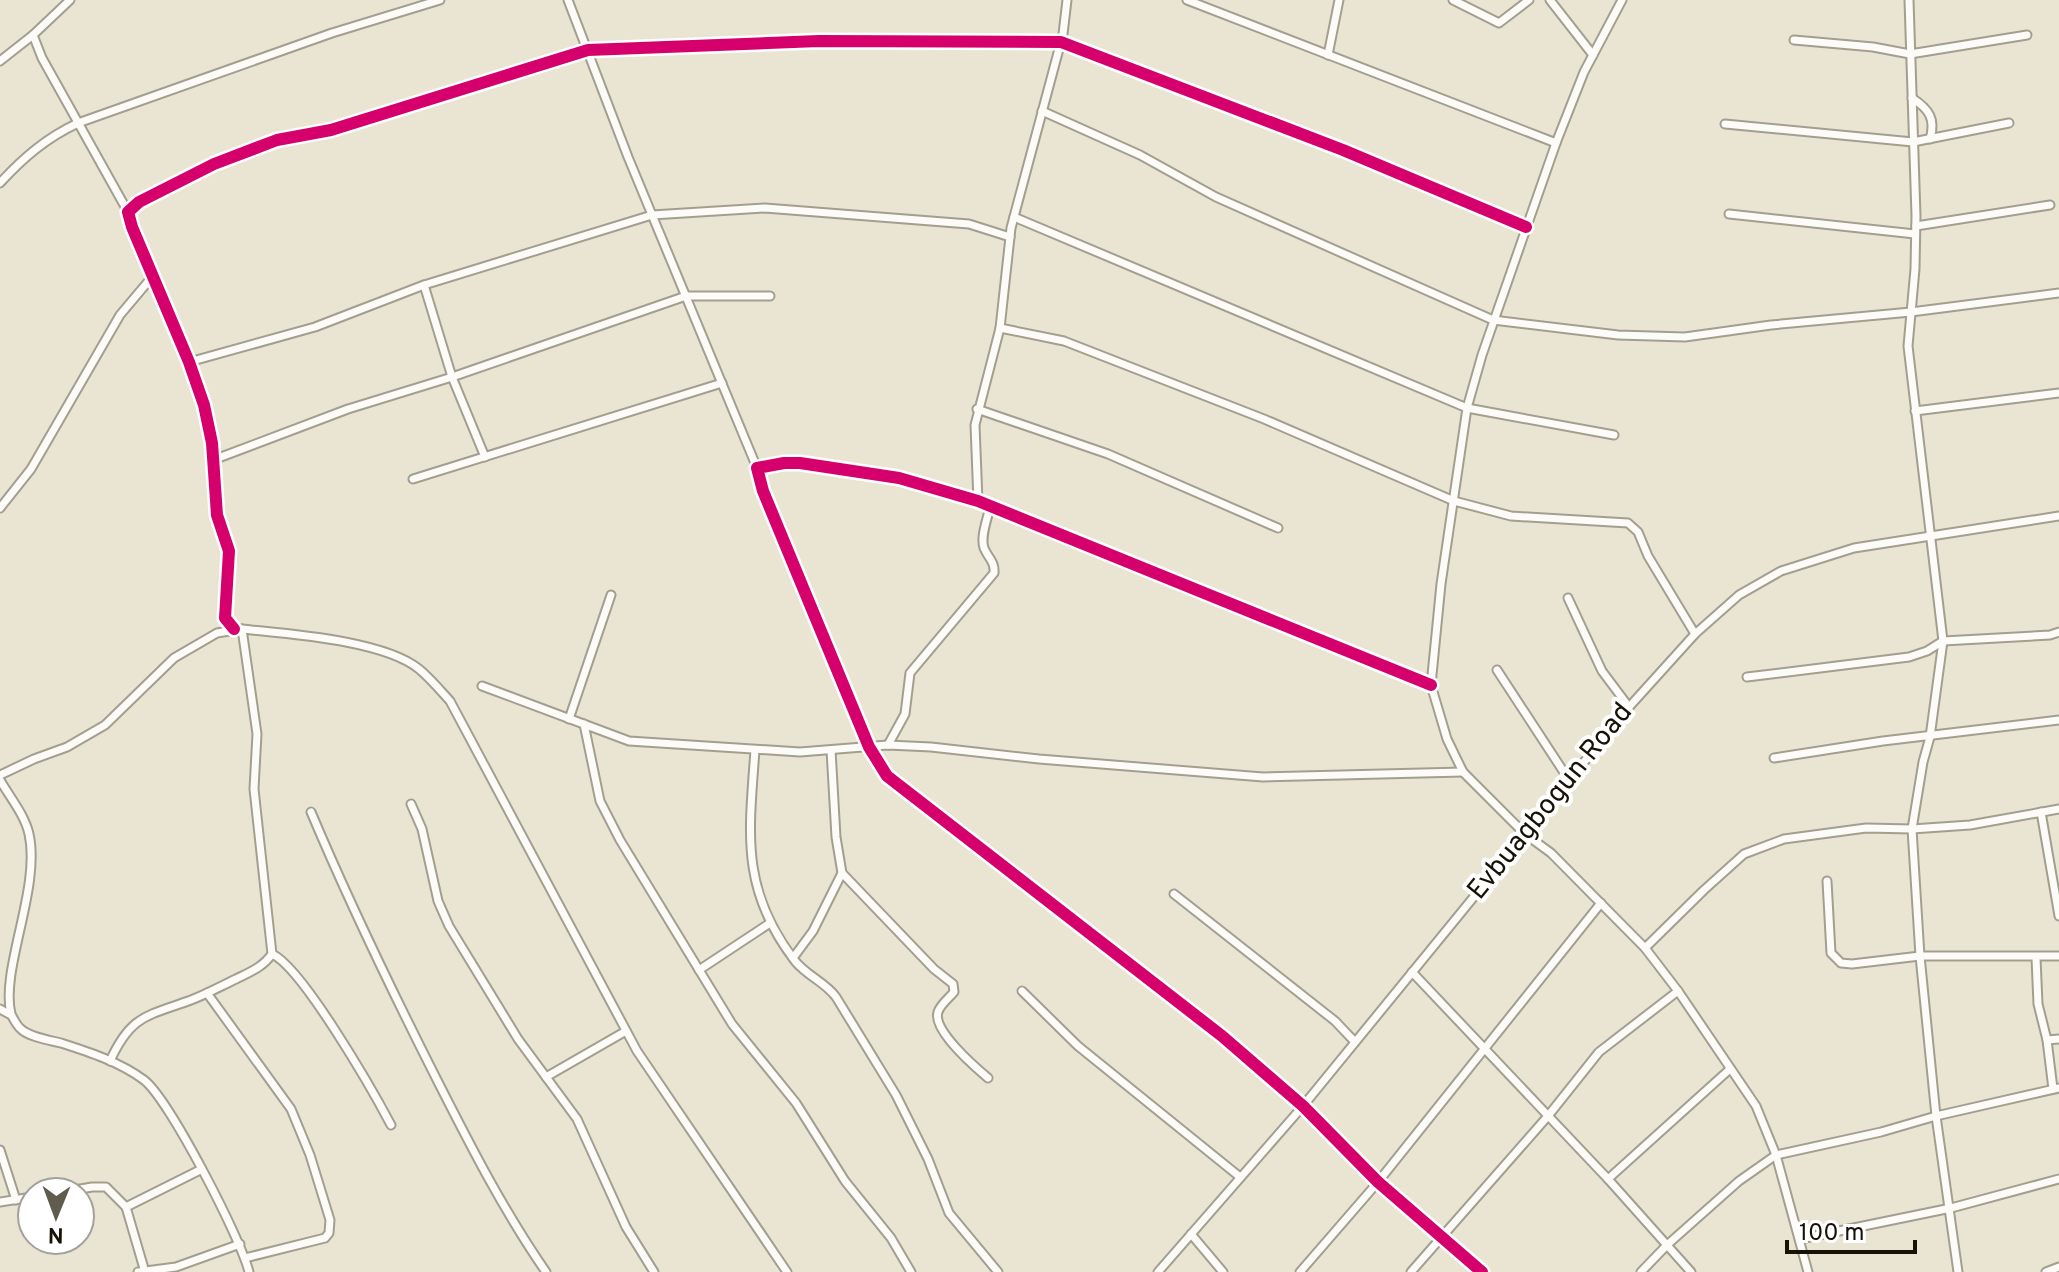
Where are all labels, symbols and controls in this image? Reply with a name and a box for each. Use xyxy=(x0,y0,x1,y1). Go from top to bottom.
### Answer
street label: Evbuagbogun Road xyxy=(1460,696,1642,908)
north arrow xyxy=(16,1176,96,1256)
scale bar xyxy=(1787,1204,1915,1254)
text: 100 m xyxy=(1799,1219,1865,1249)
text: N xyxy=(48,1220,64,1247)

